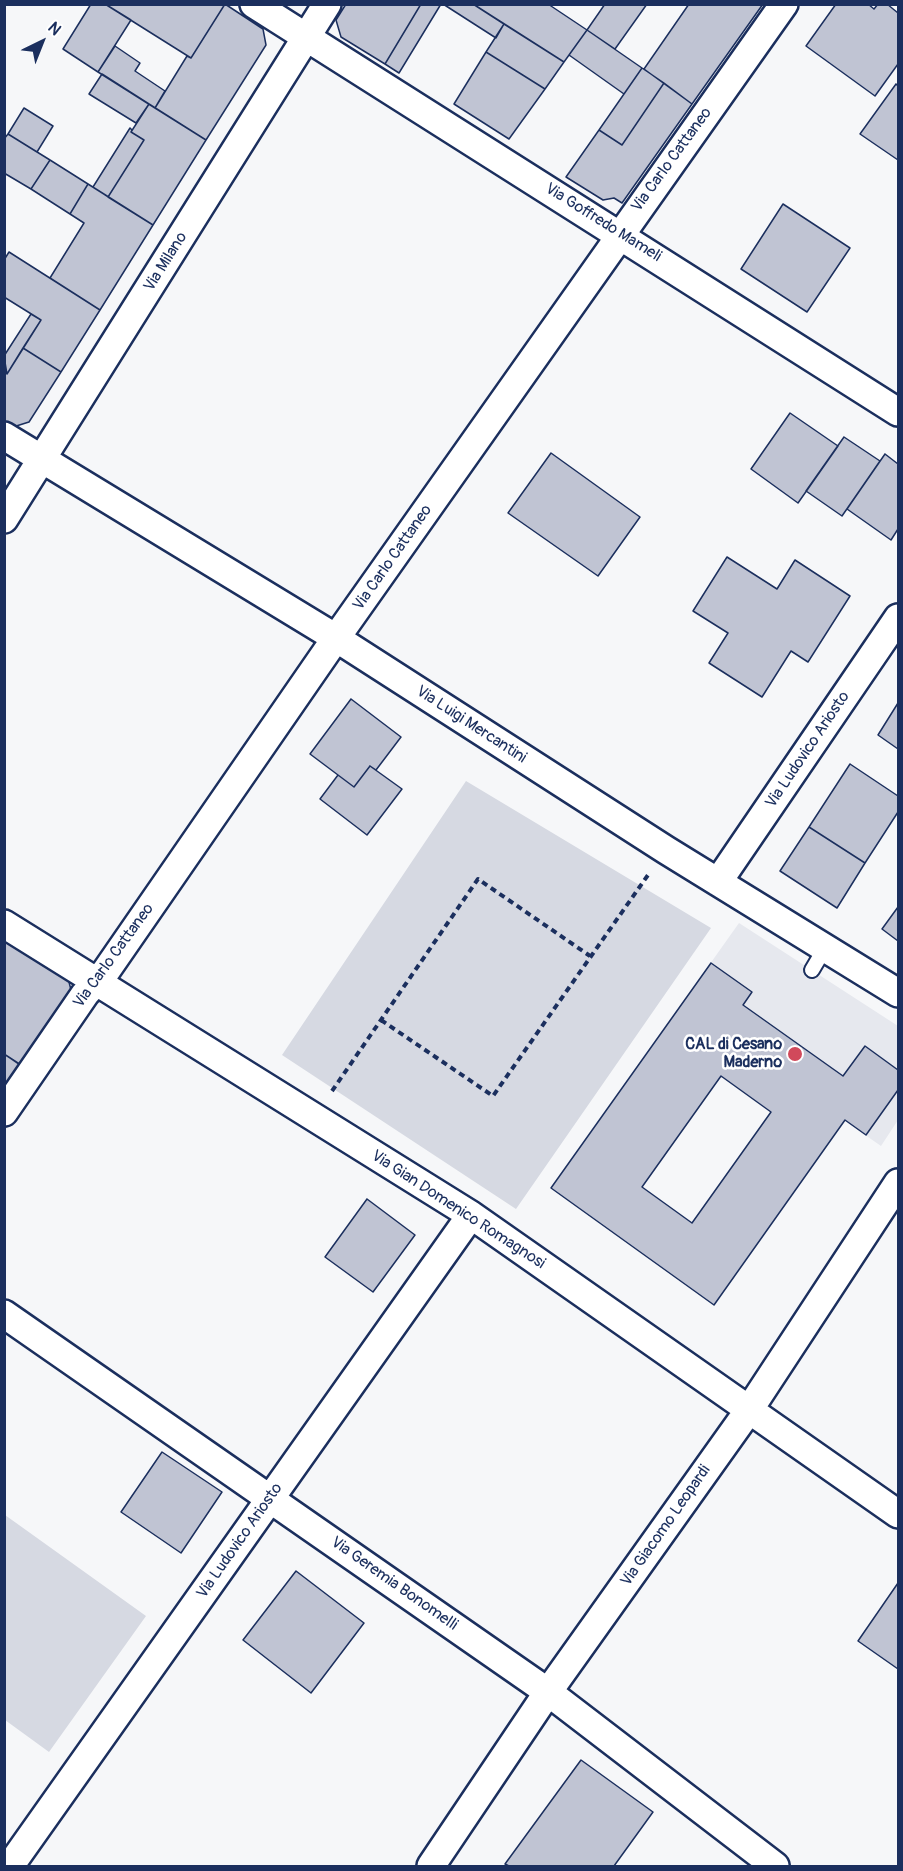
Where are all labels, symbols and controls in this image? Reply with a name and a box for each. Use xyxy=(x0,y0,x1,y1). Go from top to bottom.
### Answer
north arrow xyxy=(12,12,72,72)
text: N xyxy=(43,18,65,40)
street label: Via Carlo Cattaneo xyxy=(628,104,716,216)
street label: Via Goffredo Mameli xyxy=(541,179,665,267)
street label: Via Milano xyxy=(140,229,192,295)
street label: Via Carlo Cattaneo xyxy=(349,502,437,614)
street label: Via Luigi Mercantini xyxy=(412,682,530,768)
street label: Via Ludovico Ariosto xyxy=(762,688,854,812)
street label: Via Carlo Cattaneo xyxy=(70,900,158,1012)
place label: CAL di Cesano Maderno xyxy=(685,1035,782,1073)
marker: CAL di Cesano Maderno xyxy=(786,1045,804,1063)
street label: Via Gian Domenico Romagnosi xyxy=(368,1147,548,1273)
street label: Via Giacomo Leopardi xyxy=(617,1462,715,1590)
street label: Via Ludovico Ariosto xyxy=(193,1480,287,1602)
street label: Via Geremia Bonomelli xyxy=(327,1533,461,1635)

